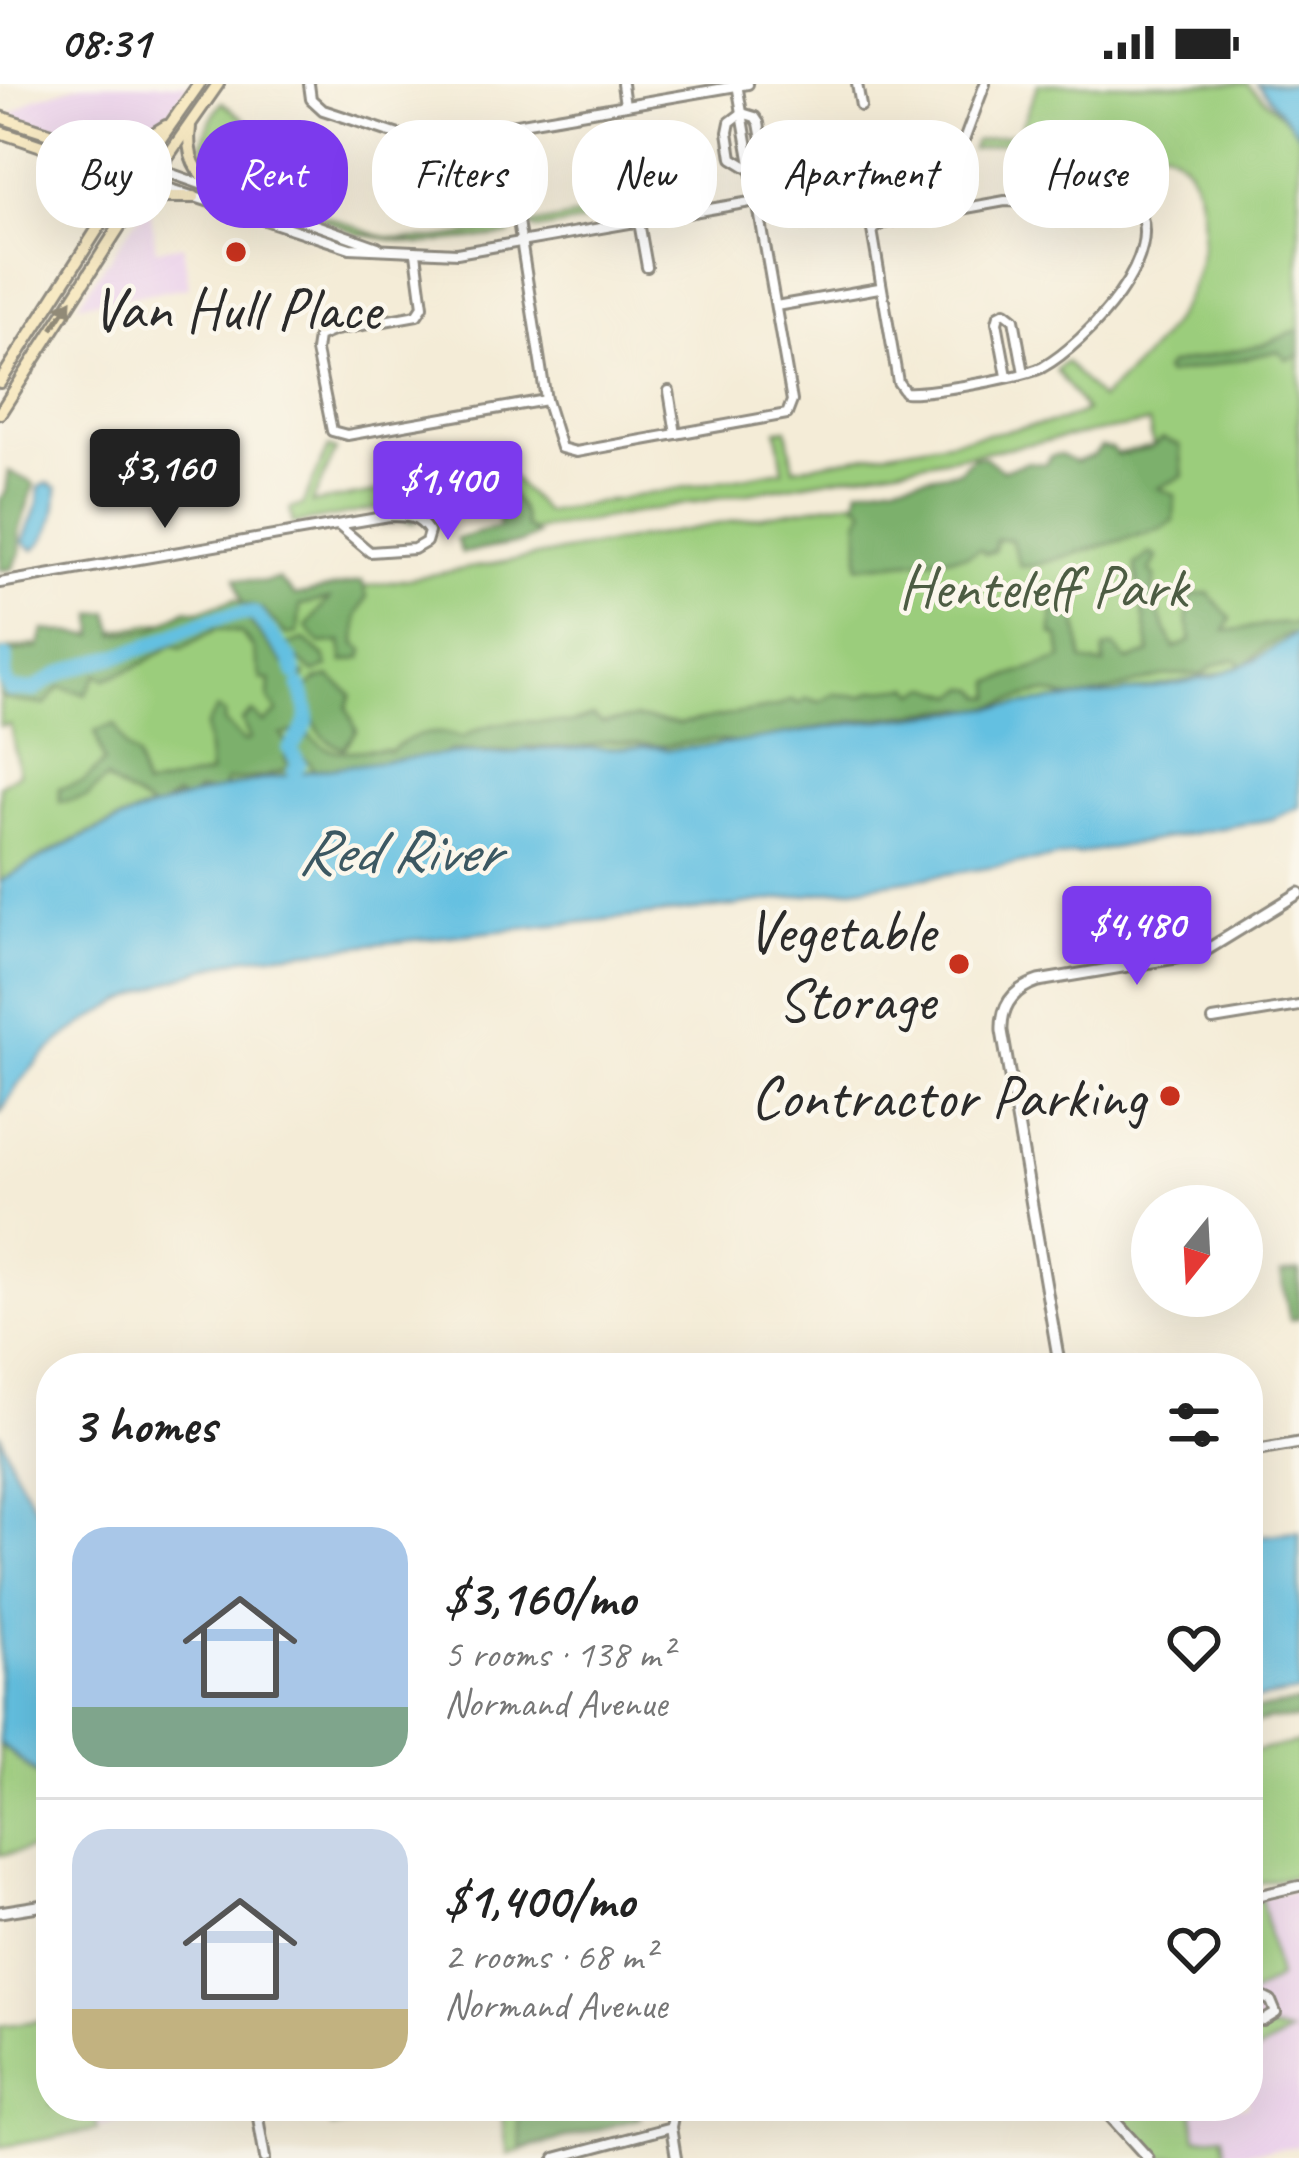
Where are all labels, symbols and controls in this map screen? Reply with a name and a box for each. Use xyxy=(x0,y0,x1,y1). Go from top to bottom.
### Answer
text: 08:31 xyxy=(60,14,150,71)
chip: Buy xyxy=(36,120,172,228)
chip: Rent xyxy=(196,120,348,228)
chip: Filters xyxy=(372,120,548,228)
chip: New xyxy=(572,120,717,228)
chip: Apartment xyxy=(741,120,979,228)
chip: House xyxy=(1003,120,1169,228)
marker: Van Hull Place xyxy=(223,239,249,265)
place label: Van Hull Place xyxy=(92,271,385,347)
one-way arrow xyxy=(51,297,73,330)
pin: $3,160 xyxy=(67,429,263,531)
pin: $1,400 xyxy=(350,441,546,543)
text: $3,160 xyxy=(117,443,213,492)
text: $1,400 xyxy=(400,455,496,504)
park label: Henteleff Park xyxy=(899,549,1192,625)
water label: Red River xyxy=(298,812,508,891)
pin: $4,480 xyxy=(1039,886,1235,988)
place label: Vegetable Storage xyxy=(747,893,939,1038)
text: $4,480 xyxy=(1089,900,1185,949)
marker: Vegetable Storage xyxy=(946,951,972,977)
place label: Contractor Parking xyxy=(751,1059,1149,1135)
marker: Contractor Parking xyxy=(1157,1083,1183,1109)
north arrow xyxy=(1131,1185,1263,1317)
map controls xyxy=(1131,1185,1263,1317)
icon: filters xyxy=(1161,1392,1227,1458)
text: 3 homes xyxy=(72,1393,216,1457)
text: $3,160/mo xyxy=(444,1566,635,1630)
icon: home xyxy=(168,1575,312,1719)
icon: heart xyxy=(1161,1614,1227,1680)
text: 5 rooms · 138 m² xyxy=(444,1630,672,1679)
text: Normand Avenue xyxy=(444,1679,667,1728)
text: $1,400/mo xyxy=(444,1868,634,1932)
icon: home xyxy=(168,1877,312,2021)
icon: heart xyxy=(1161,1916,1227,1982)
text: 2 rooms · 68 m² xyxy=(444,1932,655,1981)
text: Normand Avenue xyxy=(444,1981,667,2030)

